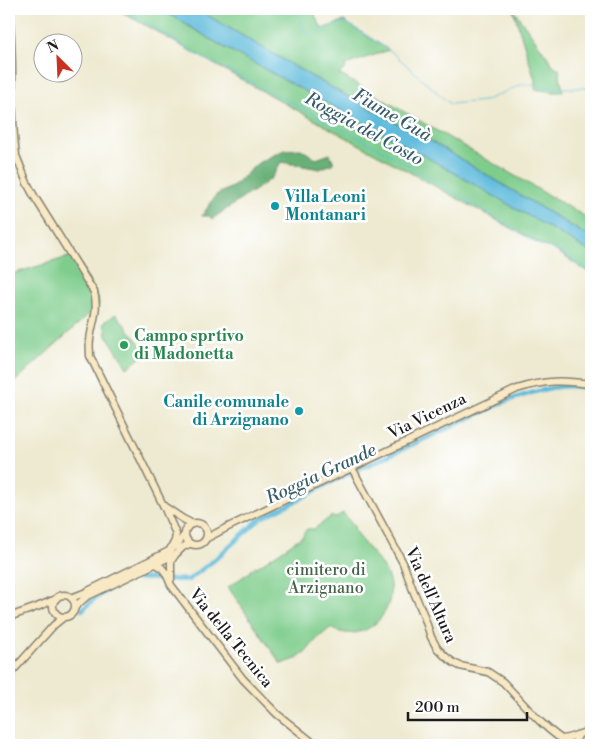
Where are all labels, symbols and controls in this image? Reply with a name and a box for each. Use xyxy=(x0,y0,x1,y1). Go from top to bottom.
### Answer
north arrow xyxy=(32,32,82,82)
text: N xyxy=(44,37,62,58)
water label: Fiume Guà xyxy=(348,83,436,147)
water label: Roggia del Costo xyxy=(300,86,427,171)
place label: Villa Leoni Montanari xyxy=(284,187,366,225)
marker: Villa Leoni Montanari xyxy=(269,200,281,212)
place label: Campo sprtivo di Madonetta xyxy=(134,326,244,364)
marker: Campo sprtivo di Madonetta xyxy=(118,339,130,351)
street label: Via Vicenza xyxy=(384,388,470,444)
place label: Canile comunale di Arzignano xyxy=(163,392,289,430)
marker: Canile comunale di Arzignano xyxy=(293,405,305,417)
water label: Roggia Grande xyxy=(261,438,380,510)
street label: Via dell'Altura xyxy=(401,543,461,647)
park label: cimitero di Arzignano xyxy=(286,560,366,598)
street label: Via della Tecnica xyxy=(184,583,278,692)
scale bar xyxy=(408,689,526,721)
text: 200 m xyxy=(415,698,460,717)

